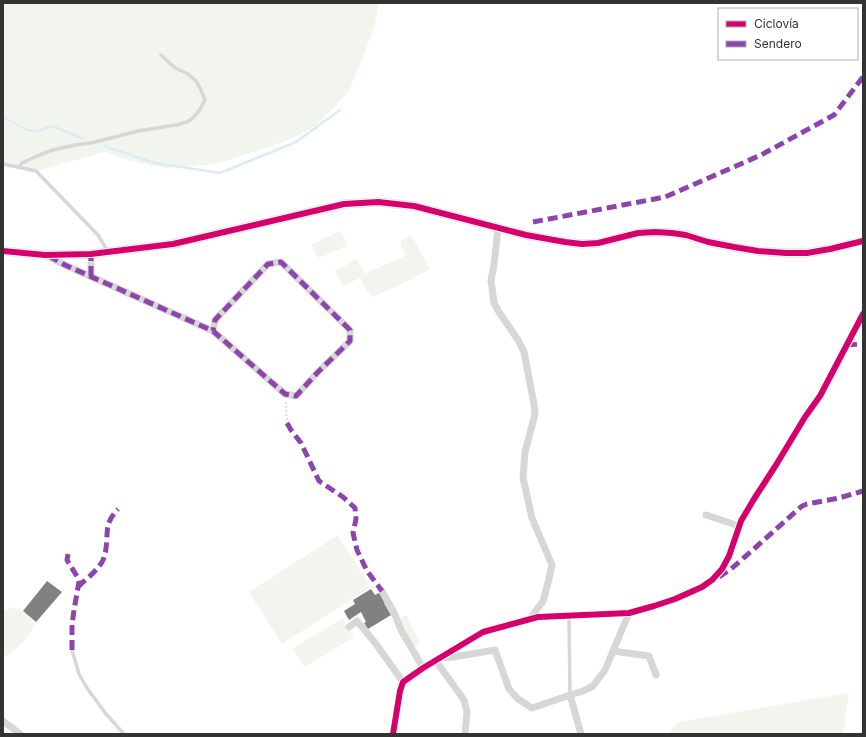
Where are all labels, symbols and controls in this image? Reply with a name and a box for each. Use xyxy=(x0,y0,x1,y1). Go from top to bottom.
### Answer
legend xyxy=(718,8,858,60)
text: Ciclovía xyxy=(754,16,799,31)
text: Sendero xyxy=(754,36,802,51)

